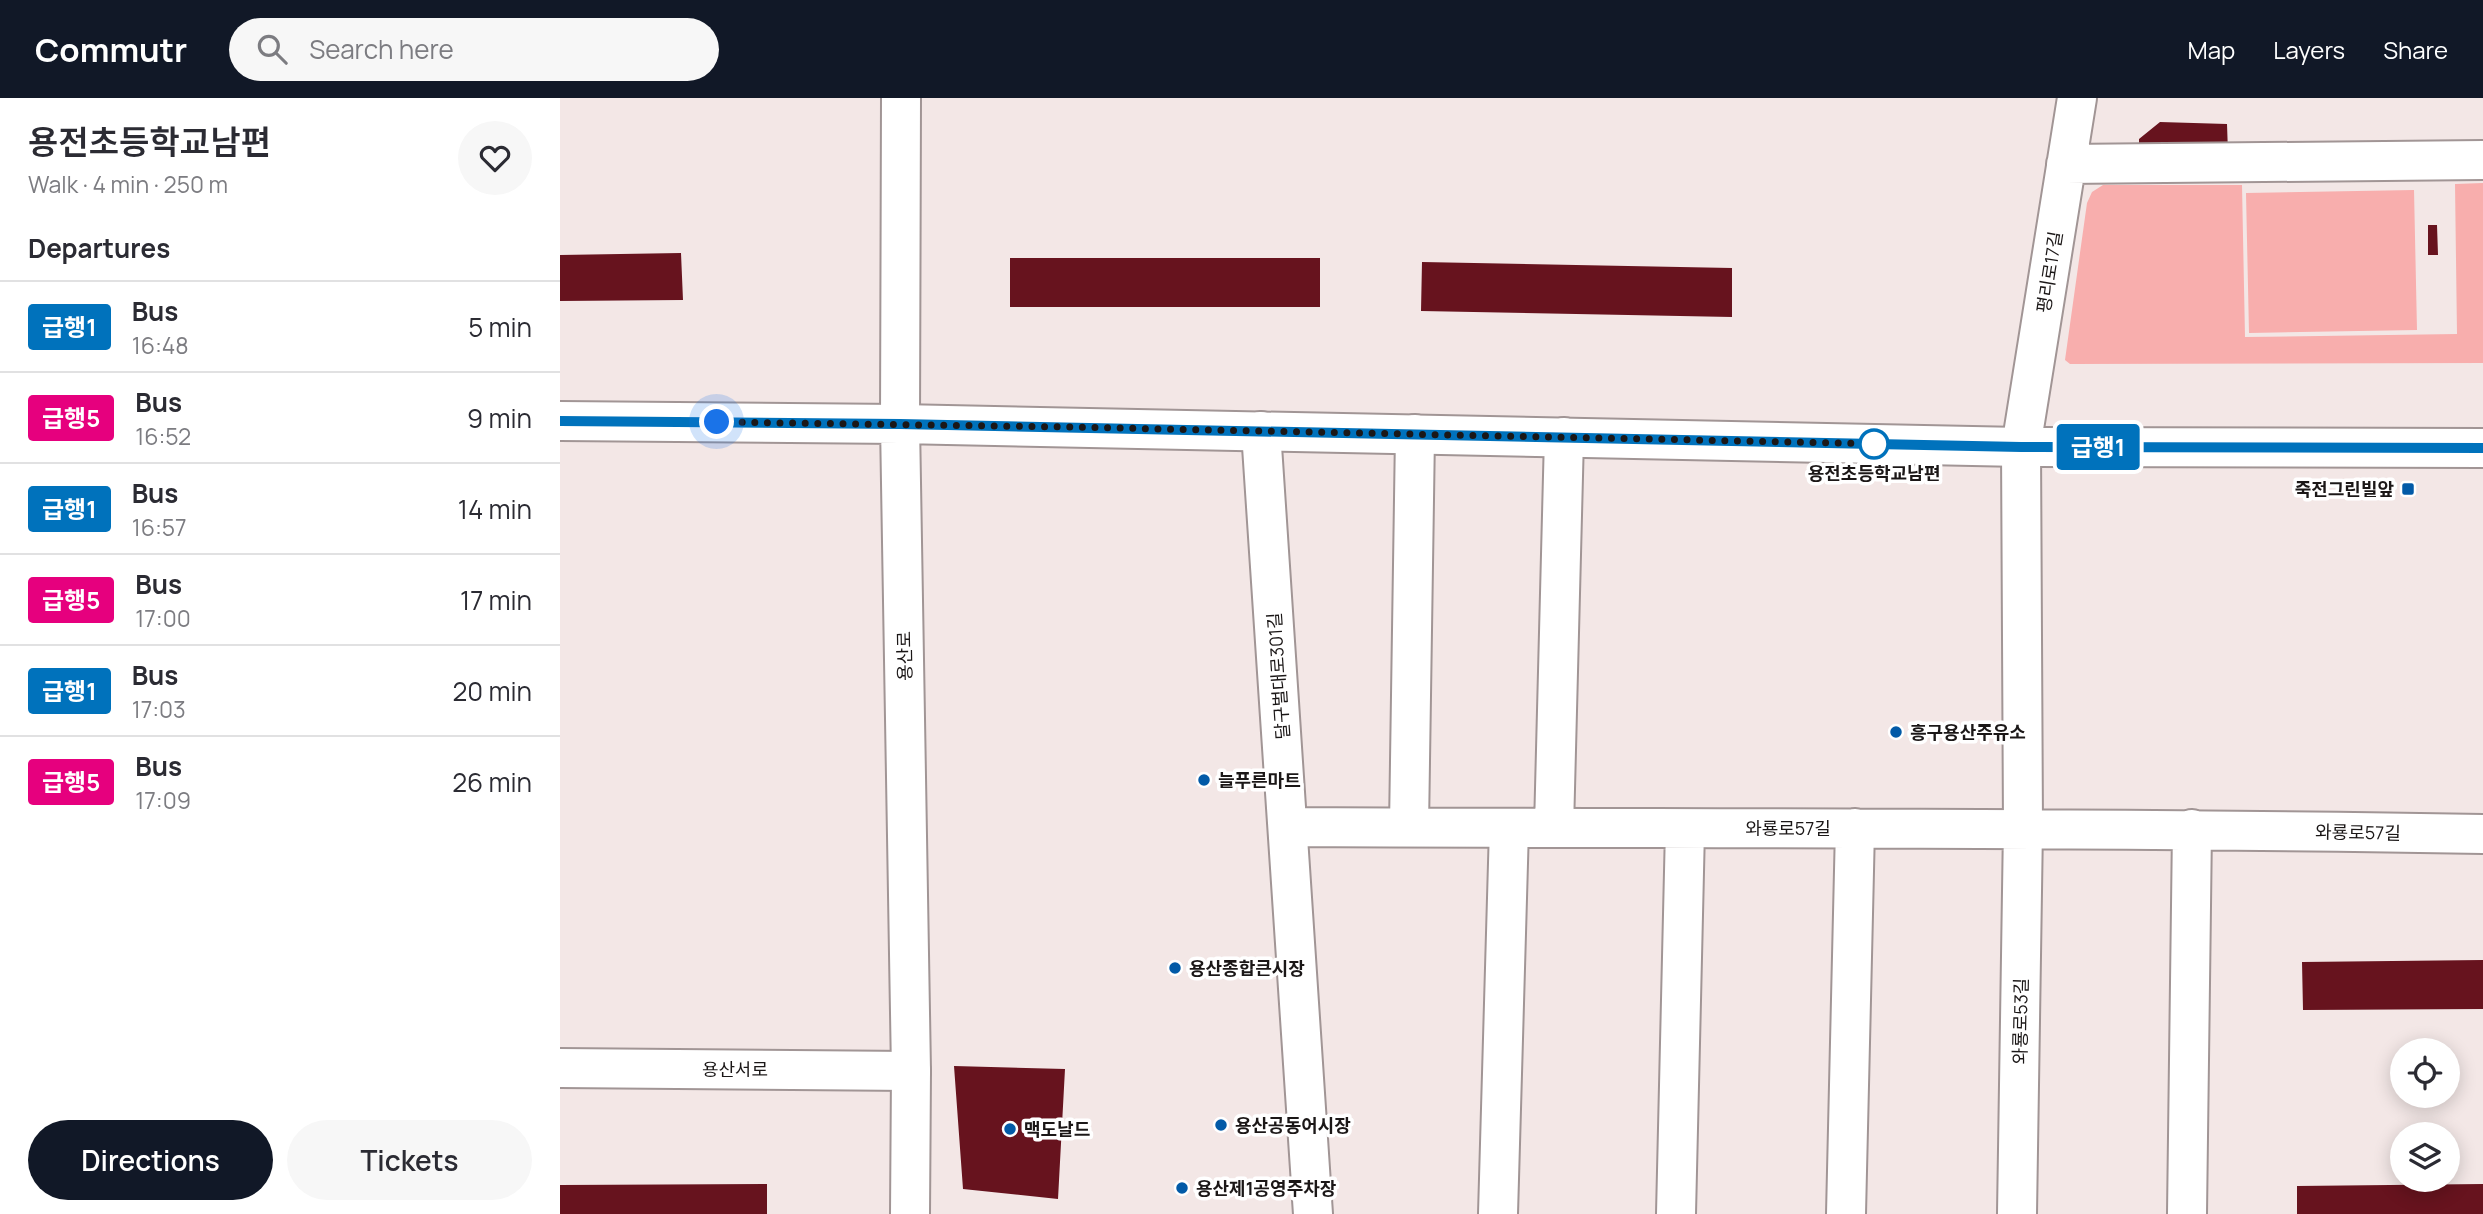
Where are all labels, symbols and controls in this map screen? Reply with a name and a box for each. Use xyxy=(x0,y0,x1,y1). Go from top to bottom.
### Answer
search box xyxy=(229,18,719,81)
text: Commutr xyxy=(35,27,187,72)
icon: search xyxy=(253,30,291,68)
text: Search here xyxy=(309,31,454,67)
text: Map xyxy=(2188,33,2235,66)
text: Layers xyxy=(2273,33,2345,66)
text: Share xyxy=(2383,33,2448,66)
text: 용전초등학교남편 xyxy=(28,119,271,164)
button: heart xyxy=(458,121,532,195)
text: Walk · 4 min · 250 m xyxy=(28,168,228,200)
street label: 평리로17길 xyxy=(2031,229,2067,315)
text: Departures xyxy=(28,230,170,266)
text: Bus xyxy=(132,293,178,329)
text: 5 min xyxy=(468,309,532,345)
text: 급행1 xyxy=(42,310,97,343)
text: 16:48 xyxy=(132,329,189,361)
text: Bus xyxy=(135,384,182,420)
text: 9 min xyxy=(467,400,532,436)
text: 급행5 xyxy=(42,401,100,434)
your location xyxy=(699,404,734,439)
text: 16:52 xyxy=(135,420,191,452)
line badge: 급행1 xyxy=(2058,424,2138,470)
marker: 용전초등학교남편 xyxy=(1859,429,1889,459)
text: 급행1 xyxy=(2071,430,2125,463)
place label: 용전초등학교남편 xyxy=(1808,461,1940,485)
text: Bus xyxy=(132,475,178,511)
place label: 죽전그린빌앞 xyxy=(2295,477,2394,501)
marker: 죽전그린빌앞 xyxy=(2400,481,2416,497)
text: 14 min xyxy=(458,491,532,527)
text: 급행1 xyxy=(42,492,97,525)
text: 16:57 xyxy=(132,511,187,543)
text: Bus xyxy=(135,566,182,602)
text: 17 min xyxy=(460,582,532,618)
text: 급행5 xyxy=(42,583,100,616)
text: 17:00 xyxy=(135,602,191,634)
street label: 달구벌대로301길 xyxy=(1262,612,1294,740)
street label: 용산로 xyxy=(892,631,916,681)
text: Bus xyxy=(132,657,178,693)
text: 20 min xyxy=(453,673,532,709)
text: 급행1 xyxy=(42,674,97,707)
text: 17:03 xyxy=(132,693,186,725)
place label: 흥구용산주유소 xyxy=(1910,720,2026,744)
marker: 흥구용산주유소 xyxy=(1888,724,1904,740)
text: Bus xyxy=(135,748,182,784)
text: 26 min xyxy=(452,764,532,800)
text: 급행5 xyxy=(42,765,100,798)
place label: 늘푸른마트 xyxy=(1218,768,1301,792)
marker: 늘푸른마트 xyxy=(1196,772,1212,788)
text: 17:09 xyxy=(135,784,191,816)
street label: 와룡로57길 xyxy=(1745,816,1831,840)
street label: 와룡로57길 xyxy=(2315,819,2401,845)
place label: 용산종합큰시장 xyxy=(1189,956,1305,980)
marker: 용산종합큰시장 xyxy=(1167,960,1183,976)
street label: 와룡로53길 xyxy=(2007,978,2033,1064)
map controls xyxy=(2390,1038,2460,1192)
button: locate xyxy=(2390,1038,2460,1108)
street label: 용산서로 xyxy=(702,1057,768,1081)
place label: 용산공동어시장 xyxy=(1235,1113,1351,1137)
place label: 맥도날드 xyxy=(1024,1117,1090,1141)
marker: 용산공동어시장 xyxy=(1213,1117,1229,1133)
button: Directions xyxy=(28,1120,273,1200)
button: Tickets xyxy=(287,1120,532,1200)
marker: 맥도날드 xyxy=(1002,1121,1018,1137)
button: layers xyxy=(2390,1122,2460,1192)
place label: 용산제1공영주차장 xyxy=(1196,1176,1337,1200)
marker: 용산제1공영주차장 xyxy=(1174,1180,1190,1196)

